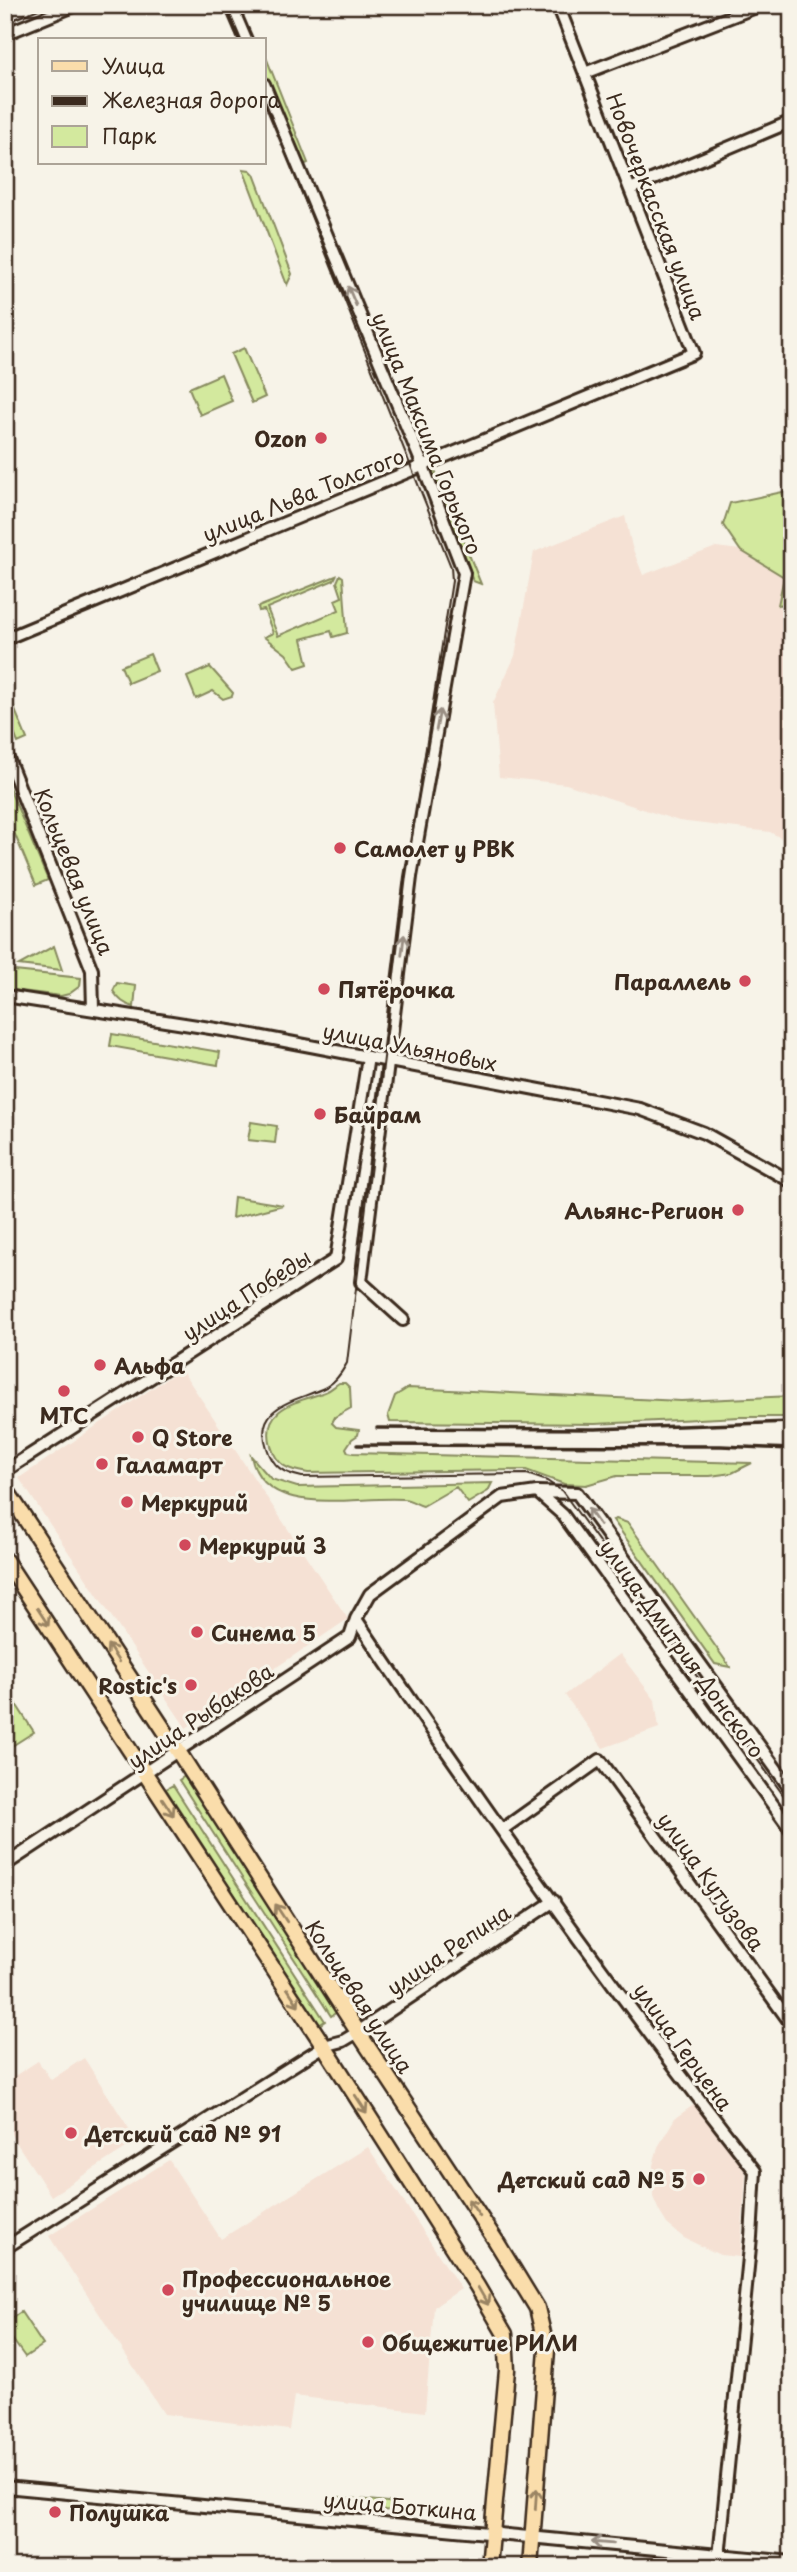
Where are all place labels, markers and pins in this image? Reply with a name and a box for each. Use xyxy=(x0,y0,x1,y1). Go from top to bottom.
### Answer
place label: Ozon xyxy=(254,422,307,454)
marker: Ozon xyxy=(313,430,329,446)
place label: Самолет у РВК xyxy=(354,832,515,864)
marker: Самолет у РВК xyxy=(332,840,348,856)
place label: Параллель xyxy=(614,965,731,997)
place label: Пятёрочка xyxy=(338,973,455,1005)
marker: Параллель xyxy=(737,973,753,989)
marker: Пятёрочка xyxy=(316,981,332,997)
place label: Байрам xyxy=(334,1098,422,1130)
marker: Байрам xyxy=(312,1106,328,1122)
place label: Альянс-Регион xyxy=(564,1194,724,1226)
marker: Альянс-Регион xyxy=(730,1202,746,1218)
place label: Альфа xyxy=(114,1349,185,1381)
marker: Альфа xyxy=(92,1357,108,1373)
marker: МТС xyxy=(56,1383,72,1399)
place label: МТС xyxy=(40,1399,88,1431)
place label: Q Store xyxy=(152,1421,233,1453)
marker: Q Store xyxy=(130,1429,146,1445)
place label: Галамарт xyxy=(116,1448,223,1480)
marker: Галамарт xyxy=(94,1456,110,1472)
place label: Меркурий xyxy=(141,1486,248,1518)
marker: Меркурий xyxy=(119,1494,135,1510)
place label: Меркурий 3 xyxy=(199,1529,327,1561)
marker: Меркурий 3 xyxy=(177,1537,193,1553)
place label: Синема 5 xyxy=(211,1616,316,1648)
marker: Синема 5 xyxy=(189,1624,205,1640)
place label: Rostic's xyxy=(98,1669,177,1701)
marker: Rostic's xyxy=(183,1677,199,1693)
place label: Детский сад № 91 xyxy=(84,2117,281,2149)
marker: Детский сад № 91 xyxy=(63,2125,79,2141)
place label: Детский сад № 5 xyxy=(497,2163,685,2195)
marker: Детский сад № 5 xyxy=(691,2171,707,2187)
place label: Профессиональное училище № 5 xyxy=(182,2262,391,2318)
marker: Профессиональное училище № 5 xyxy=(160,2282,176,2298)
place label: Общежитие РИЛИ xyxy=(382,2326,578,2358)
marker: Общежитие РИЛИ xyxy=(360,2334,376,2350)
place label: Полушка xyxy=(69,2496,170,2528)
marker: Полушка xyxy=(47,2504,63,2520)

